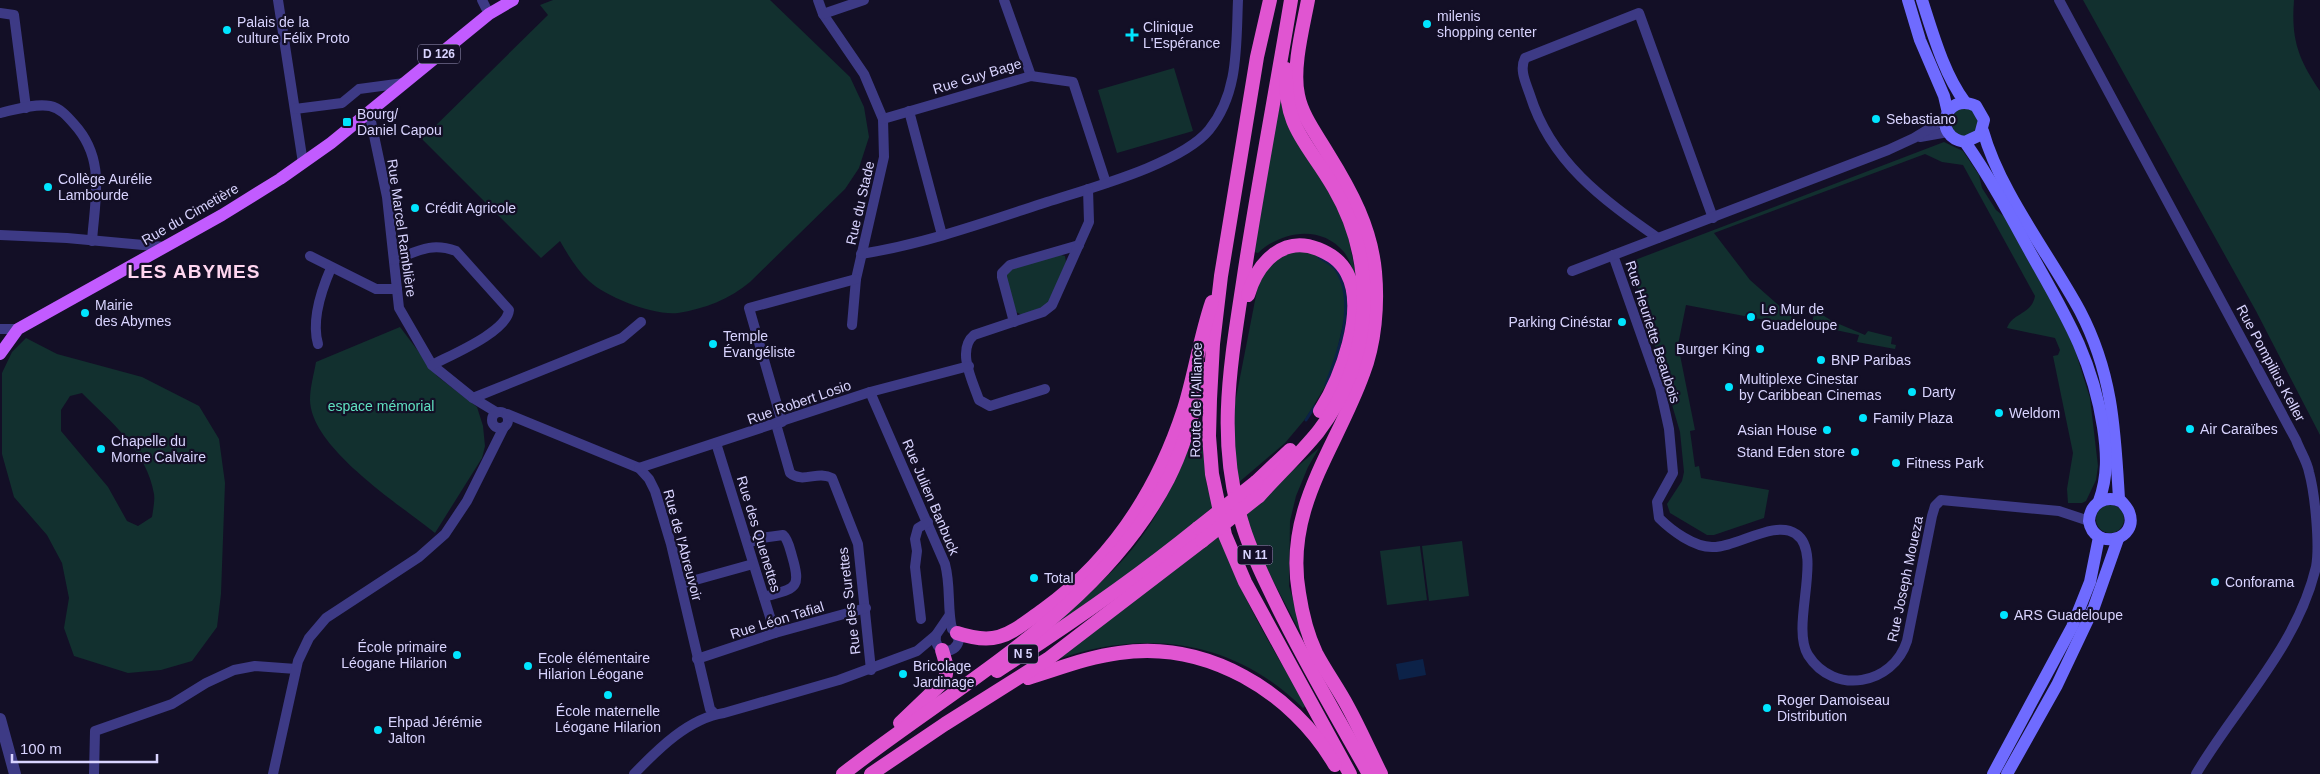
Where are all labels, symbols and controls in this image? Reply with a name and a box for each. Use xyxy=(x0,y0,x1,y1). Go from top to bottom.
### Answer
place label: milenis shopping center xyxy=(1437,8,1537,40)
place label: Palais de la culture Félix Proto xyxy=(237,14,350,46)
marker: milenis shopping center xyxy=(1421,18,1433,30)
place label: Clinique L'Espérance xyxy=(1143,19,1221,51)
marker: Palais de la culture Félix Proto xyxy=(221,24,233,36)
marker: Clinique L'Espérance xyxy=(1125,28,1139,42)
road number: D 126 xyxy=(418,44,460,64)
street label: Rue Guy Bage xyxy=(931,55,1023,97)
place label: Bourg/ Daniel Capou xyxy=(357,106,442,138)
place label: Sebastiano xyxy=(1886,111,1956,127)
marker: Sebastiano xyxy=(1870,113,1882,125)
marker: Bourg/ Daniel Capou xyxy=(341,116,353,128)
street label: Rue Marcel Ramblière xyxy=(384,158,420,298)
street label: Rue du Stade xyxy=(843,159,877,247)
place label: Collège Aurélie Lambourde xyxy=(58,171,152,203)
street label: Rue du Cimetière xyxy=(139,180,241,248)
marker: Collège Aurélie Lambourde xyxy=(42,181,54,193)
place label: Crédit Agricole xyxy=(425,200,516,216)
marker: Crédit Agricole xyxy=(409,202,421,214)
street label: Rue Heuriette Beaubois xyxy=(1622,259,1684,405)
district label: LES ABYMES xyxy=(128,261,260,282)
place label: Mairie des Abymes xyxy=(95,297,171,329)
place label: Le Mur de Guadeloupe xyxy=(1761,301,1838,333)
street label: Rue Pompilius Keller xyxy=(2233,302,2309,424)
marker: Mairie des Abymes xyxy=(79,307,91,319)
marker: Le Mur de Guadeloupe xyxy=(1745,311,1757,323)
place label: Parking Cinéstar xyxy=(1509,314,1612,330)
marker: Parking Cinéstar xyxy=(1616,316,1628,328)
place label: Temple Évangéliste xyxy=(723,328,796,360)
marker: Temple Évangéliste xyxy=(707,338,719,350)
place label: Burger King xyxy=(1676,341,1750,357)
street label: Route de l'Alliance xyxy=(1187,342,1205,458)
marker: Burger King xyxy=(1754,343,1766,355)
place label: BNP Paribas xyxy=(1831,352,1911,368)
marker: BNP Paribas xyxy=(1815,354,1827,366)
place label: Multiplexe Cinestar by Caribbean Cinemas xyxy=(1739,371,1881,403)
street label: Rue Robert Losio xyxy=(745,377,853,427)
marker: Multiplexe Cinestar by Caribbean Cinemas xyxy=(1723,381,1735,393)
place label: Darty xyxy=(1922,384,1955,400)
marker: Darty xyxy=(1906,386,1918,398)
park label: espace mémorial xyxy=(328,398,434,414)
place label: Weldom xyxy=(2009,405,2060,421)
marker: Weldom xyxy=(1993,407,2005,419)
place label: Family Plaza xyxy=(1873,410,1953,426)
marker: Family Plaza xyxy=(1857,412,1869,424)
place label: Air Caraïbes xyxy=(2200,421,2278,437)
place label: Asian House xyxy=(1738,422,1817,438)
marker: Air Caraïbes xyxy=(2184,423,2196,435)
marker: Asian House xyxy=(1821,424,1833,436)
place label: Chapelle du Morne Calvaire xyxy=(111,433,206,465)
street label: Rue Julien Banbuck xyxy=(899,437,963,558)
marker: Chapelle du Morne Calvaire xyxy=(95,443,107,455)
place label: Stand Eden store xyxy=(1737,444,1845,460)
marker: Stand Eden store xyxy=(1849,446,1861,458)
place label: Fitness Park xyxy=(1906,455,1985,471)
marker: Fitness Park xyxy=(1890,457,1902,469)
street label: Rue des Quenettes xyxy=(734,474,784,594)
street label: Rue de l'Abreuvoir xyxy=(660,488,706,603)
street label: Rue Joseph Moueza xyxy=(1884,514,1926,643)
street label: Rue des Surettes xyxy=(834,546,864,656)
road number: N 11 xyxy=(1238,546,1272,564)
place label: Total xyxy=(1044,570,1074,586)
marker: Total xyxy=(1028,572,1040,584)
place label: Conforama xyxy=(2225,574,2294,590)
marker: Conforama xyxy=(2209,576,2221,588)
street label: Rue Léon Tafial xyxy=(728,598,826,642)
place label: ARS Guadeloupe xyxy=(2014,607,2123,623)
marker: ARS Guadeloupe xyxy=(1998,609,2010,621)
place label: École primaire Léogane Hilarion xyxy=(341,639,447,671)
road number: N 5 xyxy=(1008,644,1038,664)
marker: École primaire Léogane Hilarion xyxy=(451,649,463,661)
place label: Ecole élémentaire Hilarion Léogane xyxy=(538,650,650,682)
place label: Bricolage Jardinage xyxy=(913,658,975,690)
marker: Ecole élémentaire Hilarion Léogane xyxy=(522,660,534,672)
marker: Bricolage Jardinage xyxy=(897,668,909,680)
marker: École maternelle Léogane Hilarion xyxy=(602,689,614,701)
place label: Roger Damoiseau Distribution xyxy=(1777,692,1890,724)
marker: Roger Damoiseau Distribution xyxy=(1761,702,1773,714)
place label: École maternelle Léogane Hilarion xyxy=(555,703,661,735)
place label: Ehpad Jérémie Jalton xyxy=(388,714,482,746)
marker: Ehpad Jérémie Jalton xyxy=(372,724,384,736)
scale bar xyxy=(12,732,158,764)
text: 100 m xyxy=(20,740,62,757)

